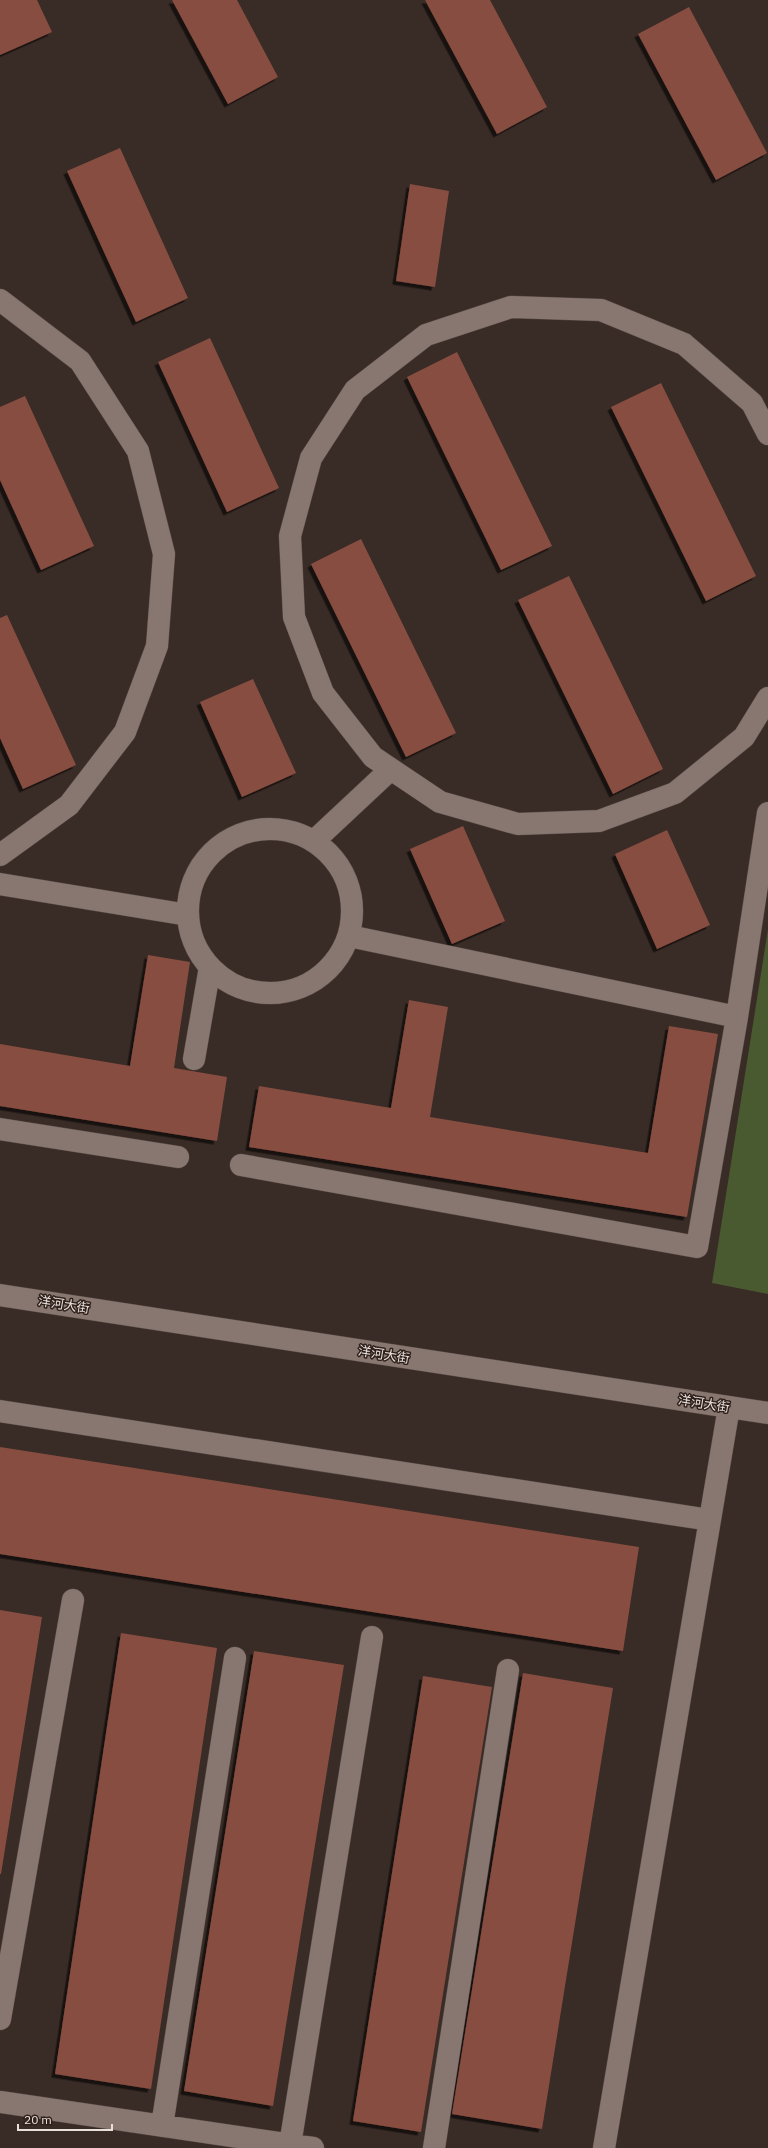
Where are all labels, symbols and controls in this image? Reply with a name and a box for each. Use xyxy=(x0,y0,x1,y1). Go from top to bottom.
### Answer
street label: 洋河大街 xyxy=(37,1292,91,1317)
street label: 洋河大街 xyxy=(357,1342,411,1367)
street label: 洋河大街 xyxy=(677,1391,731,1416)
scale bar xyxy=(18,2106,112,2132)
text: 20 m xyxy=(24,2112,52,2127)

